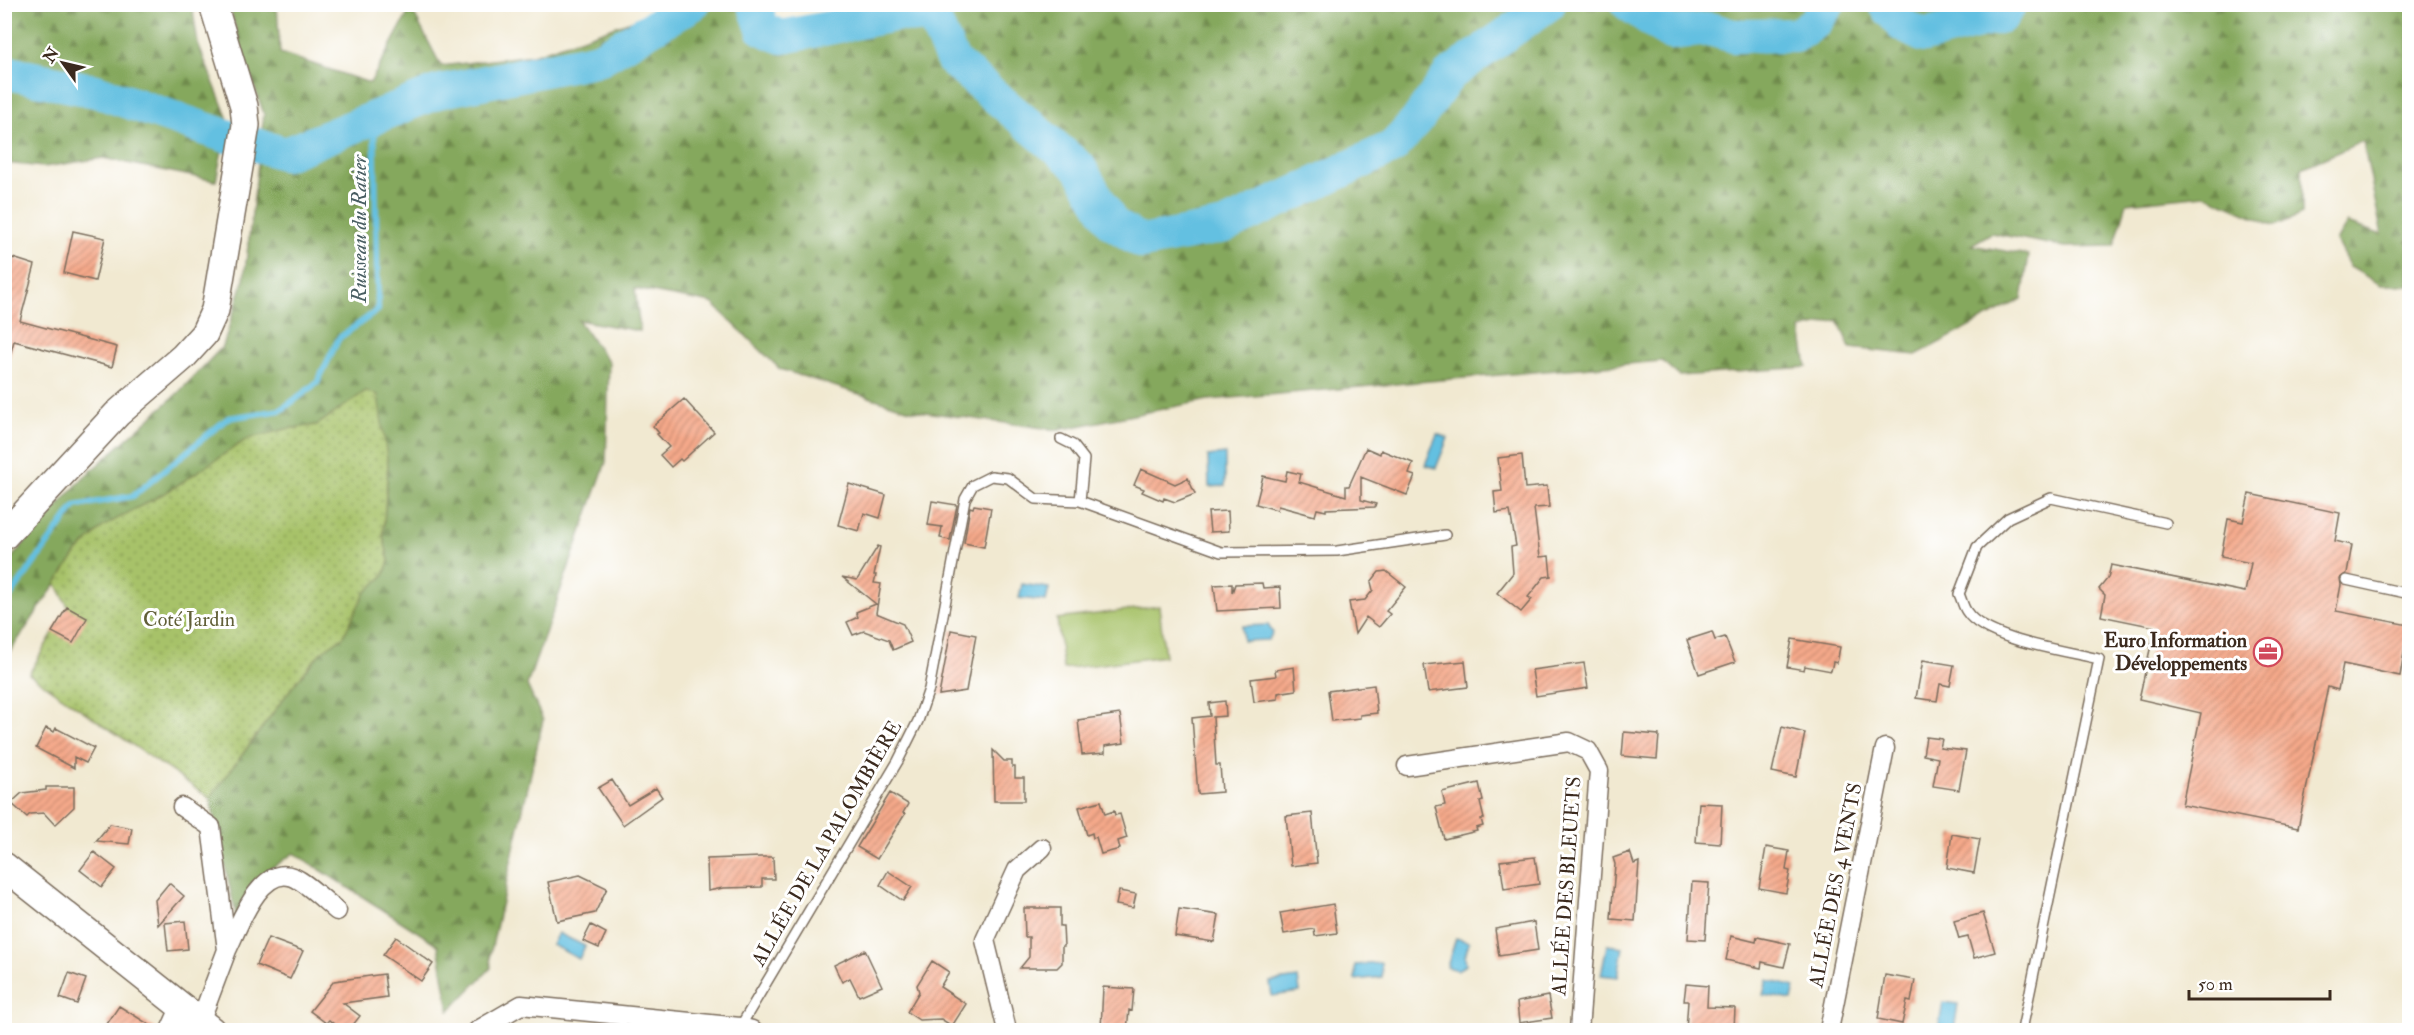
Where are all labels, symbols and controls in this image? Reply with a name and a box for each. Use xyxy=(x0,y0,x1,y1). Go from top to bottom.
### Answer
north arrow xyxy=(33,33,93,93)
text: N xyxy=(39,43,64,68)
water label: Ruisseau du Ratier xyxy=(346,154,373,304)
park label: Coté Jardin xyxy=(143,607,235,632)
place label: Euro Information Développements xyxy=(2104,628,2248,677)
office icon: Euro Information Développements xyxy=(2252,636,2284,668)
street label: ALLÉE DE LA PALOMBIÈRE xyxy=(744,716,907,971)
street label: ALLÉE DES BLEUETS xyxy=(1545,776,1587,997)
street label: ALLÉE DES 4 VENTS xyxy=(1802,780,1868,991)
scale bar xyxy=(2189,963,2330,1001)
text: 50 m xyxy=(2198,973,2233,996)

